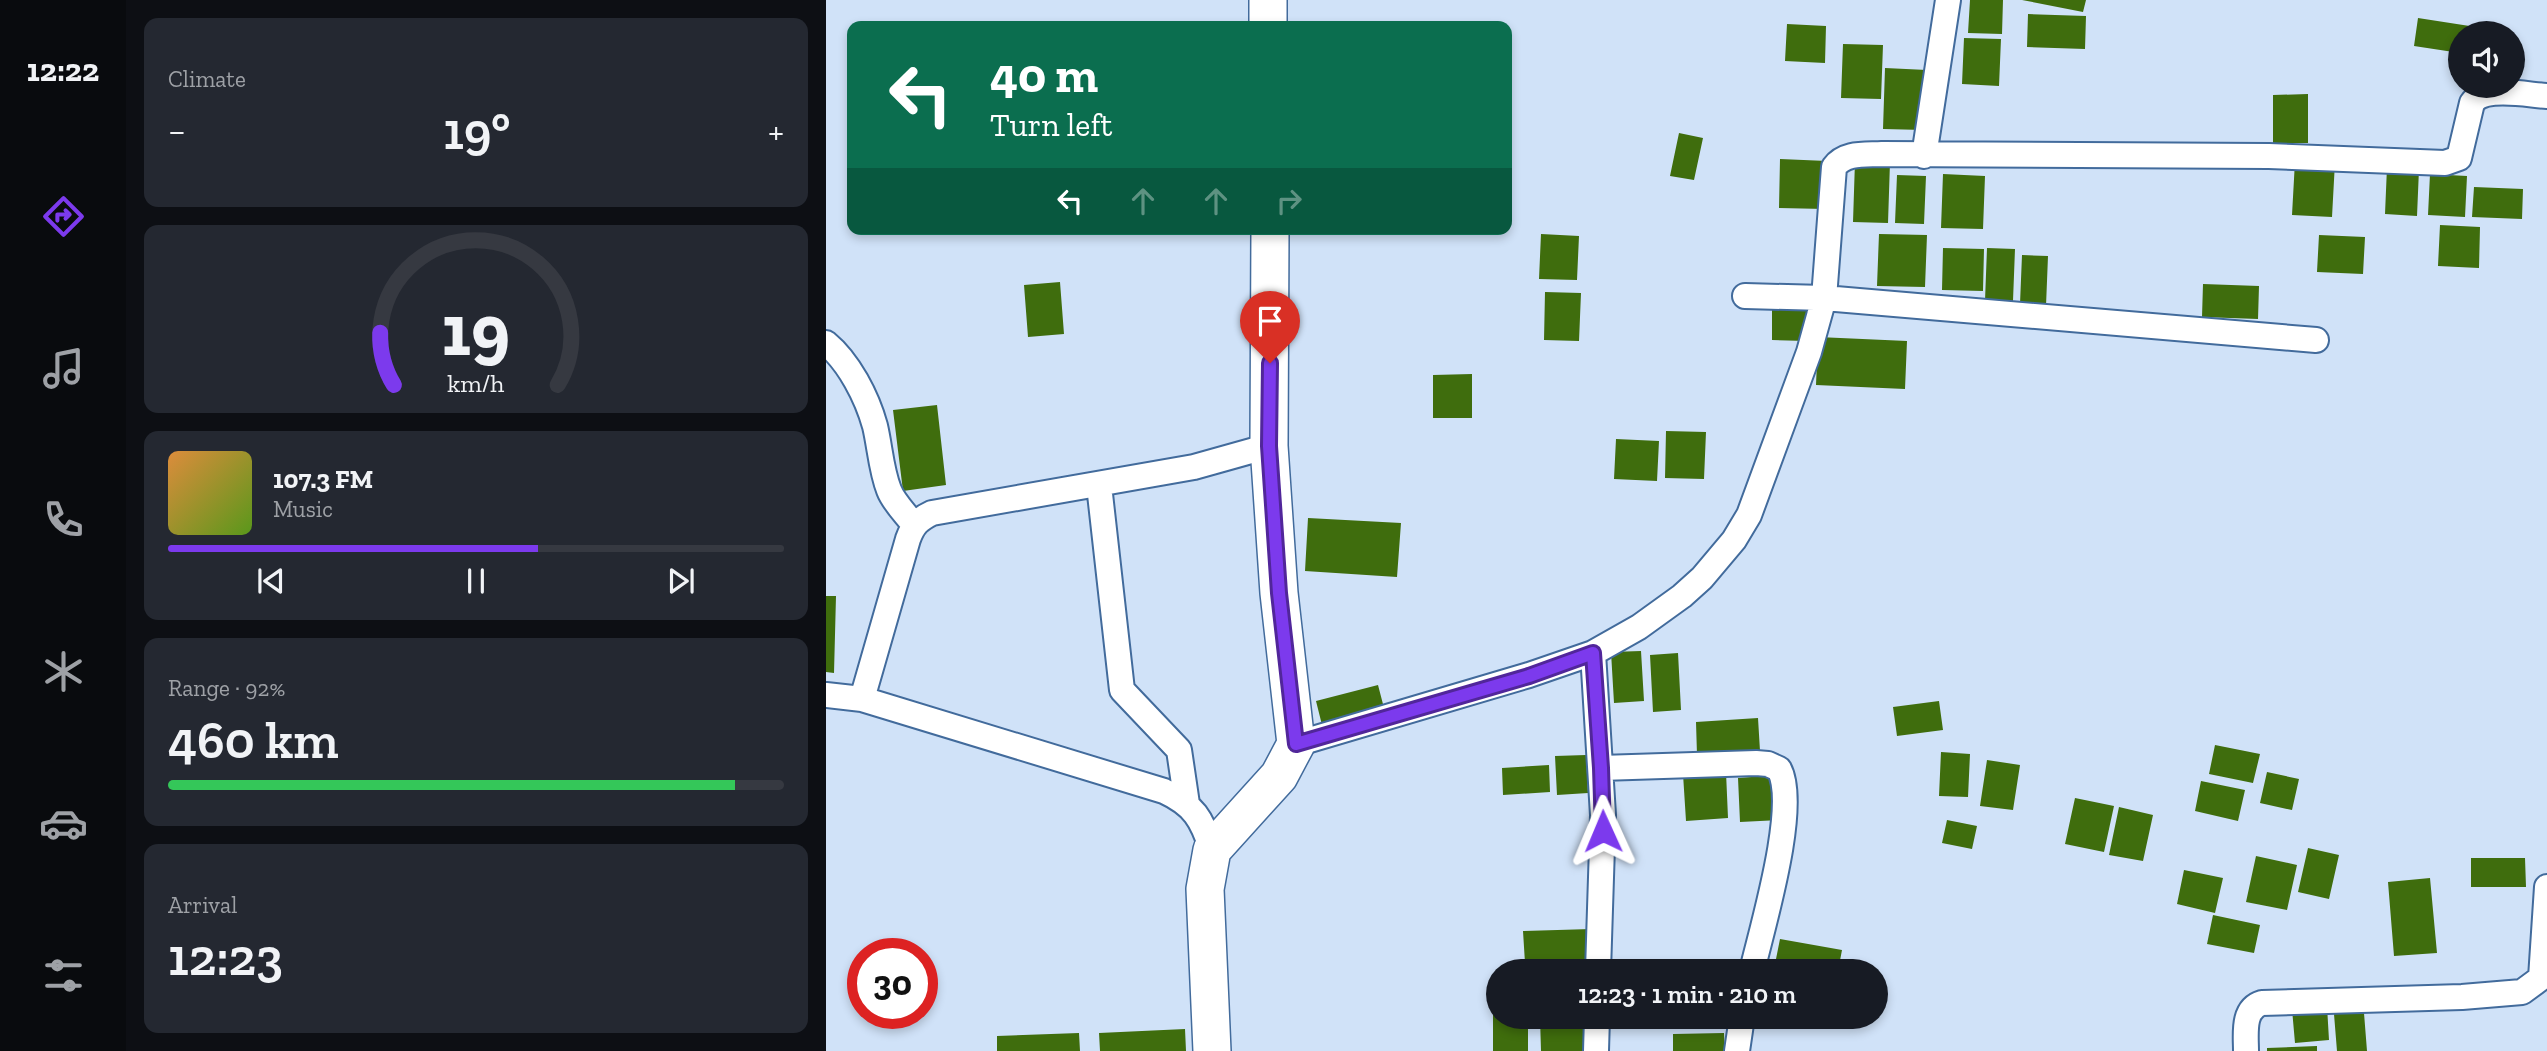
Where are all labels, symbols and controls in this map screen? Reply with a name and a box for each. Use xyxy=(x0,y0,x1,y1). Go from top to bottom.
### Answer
map controls xyxy=(2448,21,2525,98)
button: sound xyxy=(2448,21,2525,98)
text: 40 m xyxy=(990,46,1098,105)
icon: left xyxy=(875,49,966,140)
text: 12:22 xyxy=(27,51,99,89)
text: Climate xyxy=(168,65,246,93)
text: 19° xyxy=(443,100,511,162)
text: Turn left xyxy=(990,106,1112,144)
text: − xyxy=(168,108,186,154)
text: + xyxy=(768,108,784,154)
icon: left xyxy=(1051,182,1089,220)
icon: ahead xyxy=(1124,182,1162,220)
icon: ahead xyxy=(1197,182,1235,220)
icon: right xyxy=(1270,182,1308,220)
icon: directions xyxy=(39,192,88,241)
text: 19 xyxy=(442,286,510,374)
pin xyxy=(1240,291,1300,363)
icon: arrive xyxy=(1251,302,1289,340)
icon: music xyxy=(39,344,88,393)
text: km/h xyxy=(447,368,505,398)
text: 107.3 FM xyxy=(273,463,373,495)
icon: phone xyxy=(39,495,88,544)
text: Music xyxy=(273,495,333,523)
icon: previous xyxy=(252,562,290,600)
icon: pause xyxy=(457,562,495,600)
icon: next xyxy=(662,562,700,600)
icon: climate xyxy=(39,647,88,696)
text: Range · 92% xyxy=(168,674,285,702)
text: 460 km xyxy=(168,709,339,771)
position arrow xyxy=(1566,794,1640,868)
icon: car xyxy=(39,799,88,848)
text: Arrival xyxy=(168,891,237,919)
text: 12:23 xyxy=(168,926,283,988)
speed limit sign: 30 xyxy=(847,938,938,1029)
icon: filters xyxy=(39,951,88,1000)
text: 12:23 · 1 min · 210 m xyxy=(1578,978,1796,1010)

